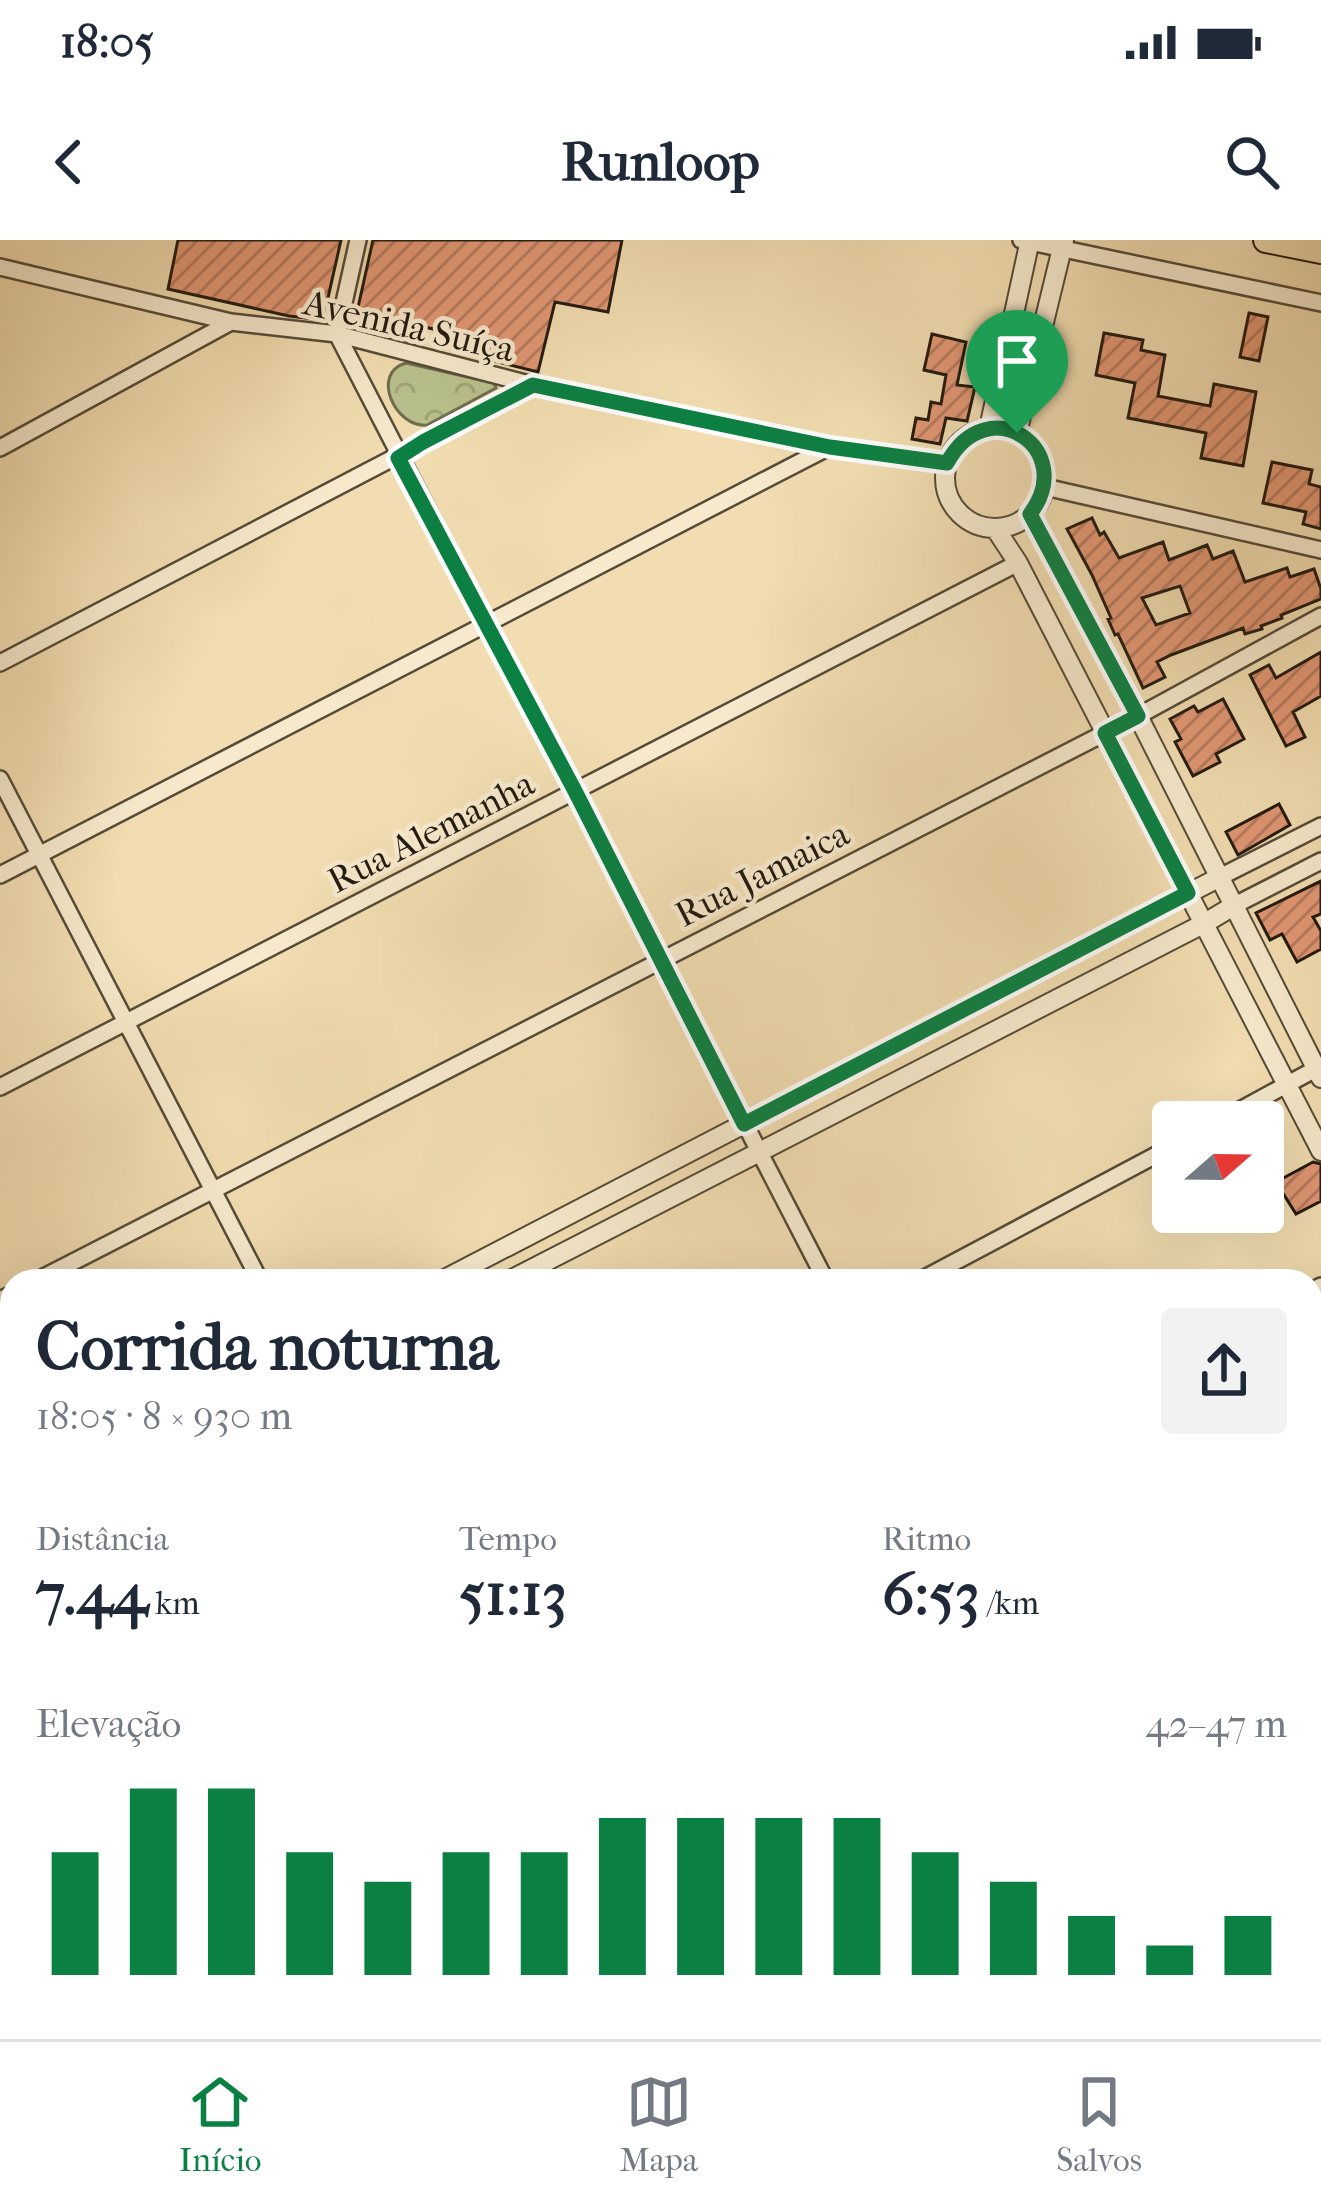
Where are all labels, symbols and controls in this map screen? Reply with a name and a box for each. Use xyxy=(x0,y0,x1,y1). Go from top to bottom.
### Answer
text: 18:05 xyxy=(60,16,154,69)
icon: back xyxy=(36,129,102,195)
icon: search xyxy=(1219,129,1285,195)
text: Runloop xyxy=(561,131,760,194)
street label: Avenida Suíça xyxy=(298,281,519,371)
pin xyxy=(966,310,1068,433)
icon: arrive xyxy=(984,328,1050,394)
street label: Rua Alemanha xyxy=(321,762,541,902)
street label: Rua Jamaica xyxy=(668,812,856,936)
north arrow xyxy=(1152,1101,1284,1233)
map controls xyxy=(1152,1101,1284,1233)
button: share xyxy=(1161,1308,1287,1434)
text: Corrida noturna xyxy=(36,1309,498,1386)
text: 18:05 · 8 × 930 m xyxy=(36,1393,292,1439)
text: Distância xyxy=(36,1520,169,1559)
text: Tempo xyxy=(459,1520,557,1559)
text: Ritmo xyxy=(882,1520,971,1559)
text: 7.44 xyxy=(36,1559,148,1630)
text: 51:13 xyxy=(459,1559,567,1630)
text: 6:53 xyxy=(882,1559,980,1630)
text: km xyxy=(148,1584,200,1623)
text: /km xyxy=(980,1584,1039,1623)
text: Elevação xyxy=(36,1701,181,1747)
text: 42–47 m xyxy=(1145,1701,1287,1747)
tab: Início xyxy=(179,2069,261,2180)
tab: Mapa xyxy=(619,2069,698,2180)
tab: Salvos xyxy=(1056,2069,1142,2180)

